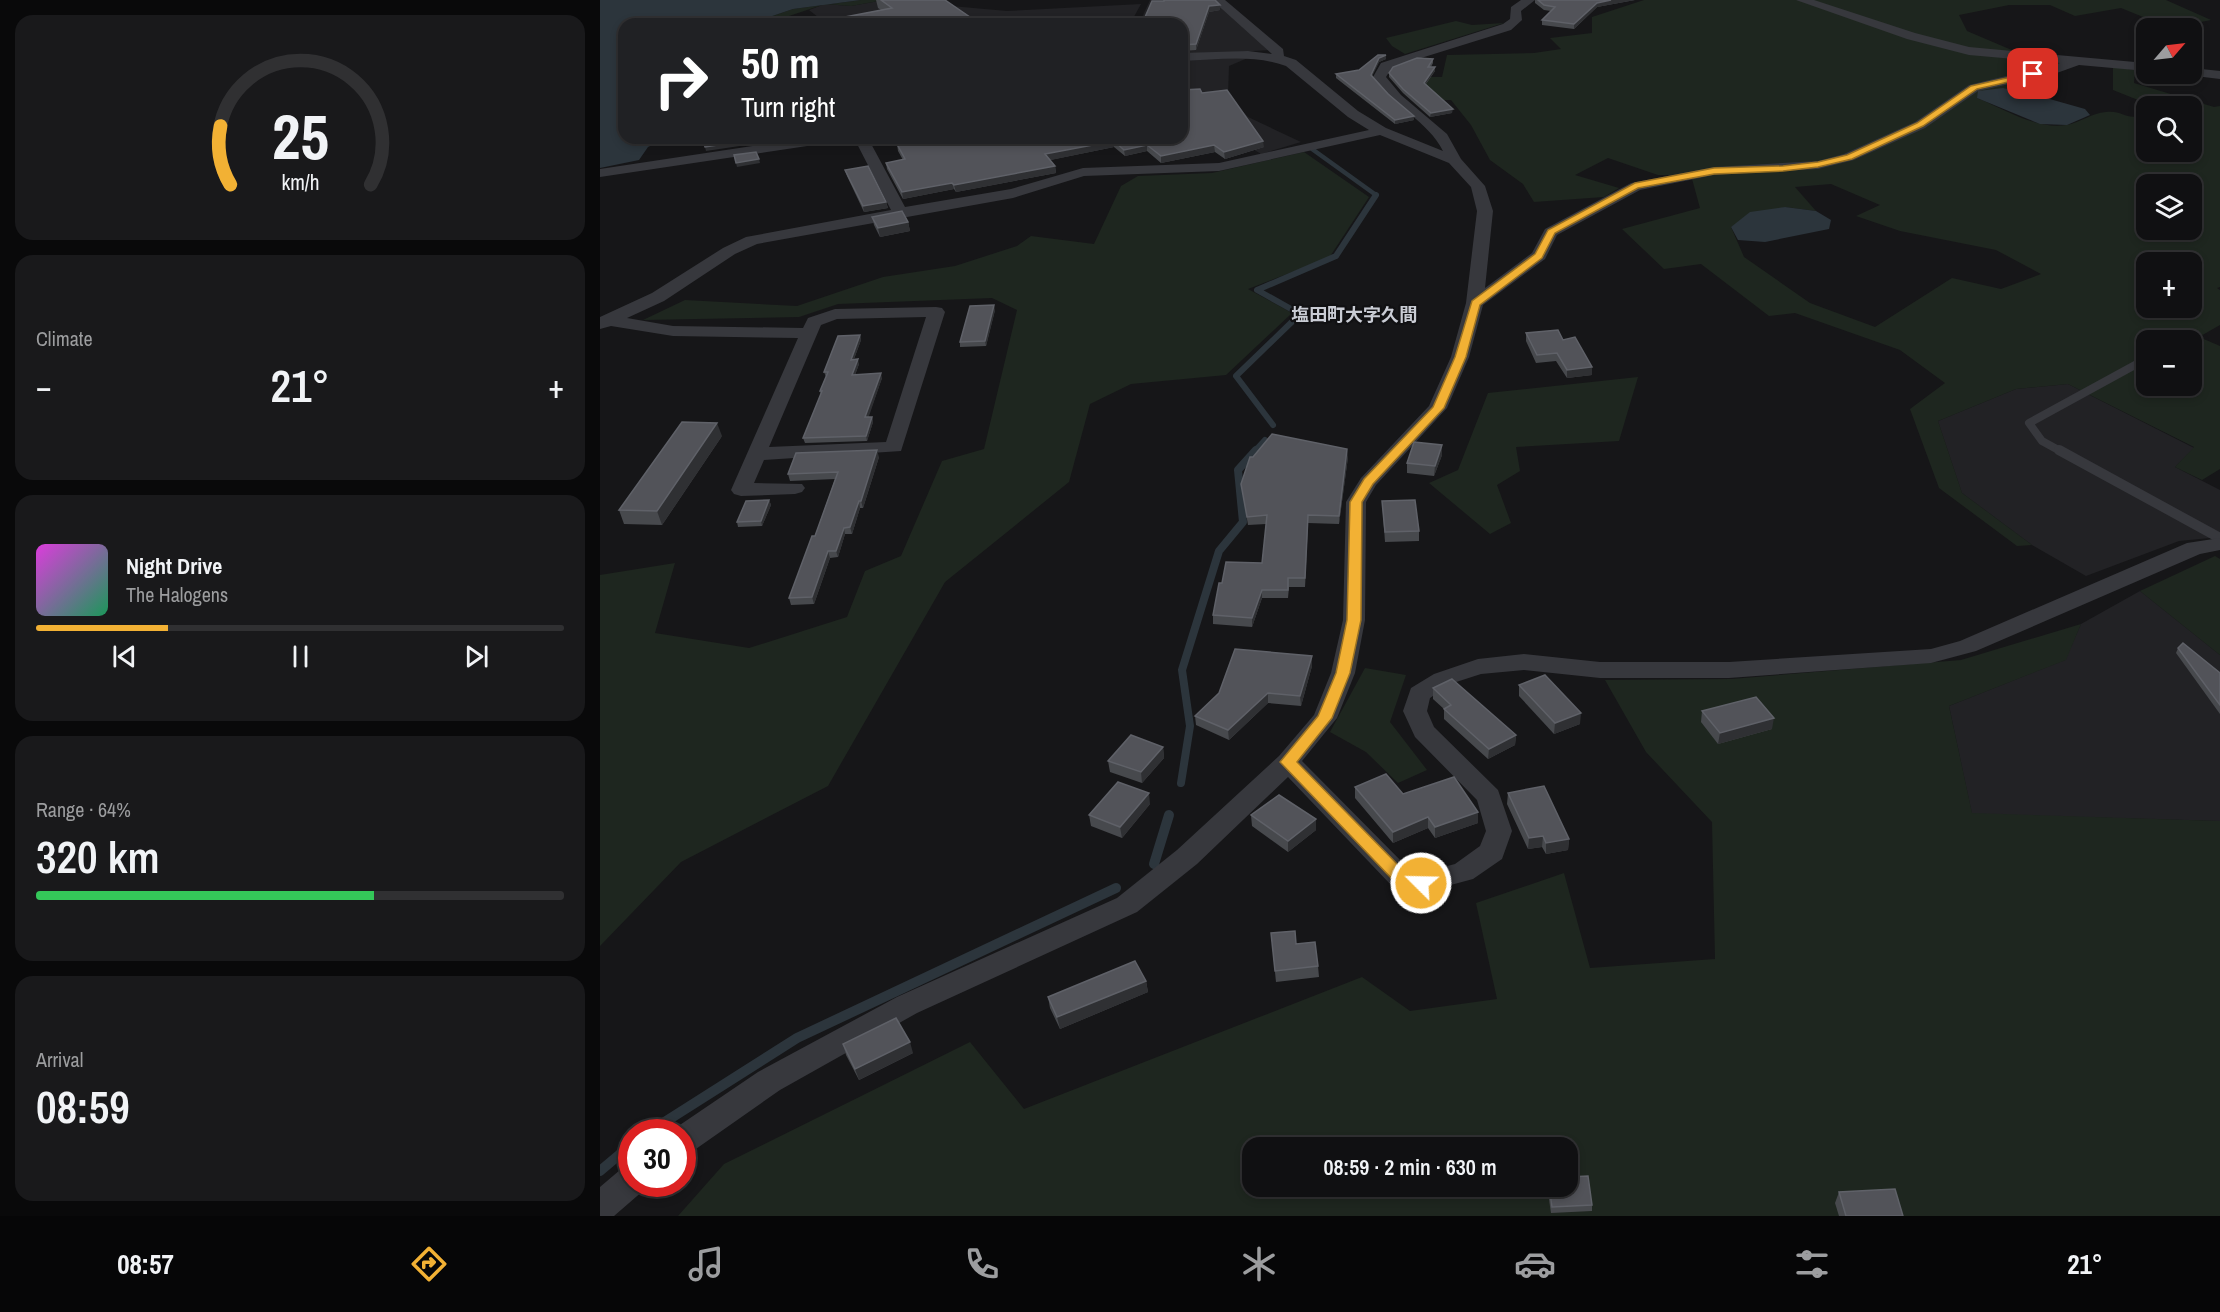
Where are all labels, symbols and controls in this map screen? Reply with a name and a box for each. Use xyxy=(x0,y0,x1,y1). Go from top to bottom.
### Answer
north arrow xyxy=(2136,18,2202,84)
map controls xyxy=(2136,18,2202,396)
text: 50 m xyxy=(741,35,820,91)
icon: right xyxy=(642,42,720,120)
pin xyxy=(2007,48,2058,99)
icon: arrive xyxy=(2016,57,2049,90)
text: Turn right xyxy=(741,89,835,125)
text: 25 xyxy=(272,94,328,178)
button: search xyxy=(2136,96,2202,162)
text: km/h xyxy=(281,168,319,197)
button: layers xyxy=(2136,174,2202,240)
button: + xyxy=(2136,252,2202,318)
district label: 塩田町大字久間 xyxy=(1291,302,1417,327)
text: Climate xyxy=(36,325,93,352)
button: − xyxy=(2136,330,2202,396)
text: 21° xyxy=(270,355,330,416)
text: − xyxy=(36,364,52,408)
text: + xyxy=(548,364,564,408)
text: Night Drive xyxy=(126,551,222,581)
text: The Halogens xyxy=(126,581,228,608)
icon: previous xyxy=(108,640,141,673)
icon: pause xyxy=(284,640,317,673)
icon: next xyxy=(460,640,493,673)
text: Range · 64% xyxy=(36,796,131,823)
text: 320 km xyxy=(36,826,160,887)
position arrow xyxy=(1389,851,1453,915)
text: Arrival xyxy=(36,1046,83,1073)
text: 08:59 xyxy=(36,1076,130,1137)
speed limit sign: 30 xyxy=(618,1119,696,1197)
text: 08:59 · 2 min · 630 m xyxy=(1323,1152,1497,1182)
icon: directions xyxy=(408,1243,450,1285)
icon: music xyxy=(685,1243,727,1285)
icon: phone xyxy=(961,1243,1003,1285)
icon: climate xyxy=(1238,1243,1280,1285)
icon: car xyxy=(1514,1243,1556,1285)
icon: filters xyxy=(1791,1243,1833,1285)
text: 08:57 xyxy=(117,1246,174,1282)
text: 21° xyxy=(2067,1246,2103,1282)

